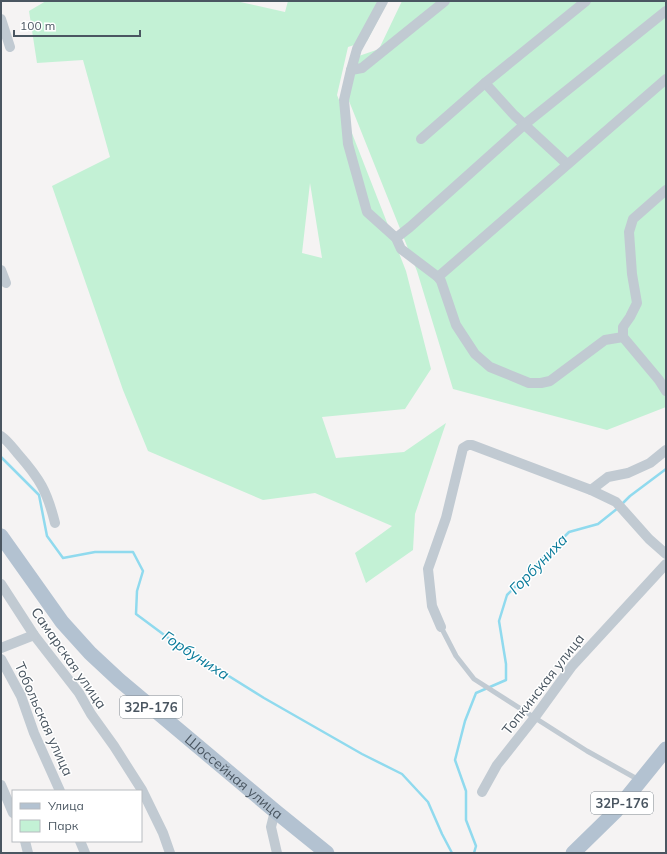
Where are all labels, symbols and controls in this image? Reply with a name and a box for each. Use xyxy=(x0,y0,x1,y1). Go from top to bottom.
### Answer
scale bar xyxy=(14,12,140,38)
text: 100 m xyxy=(20,18,55,33)
water label: Горбуниха xyxy=(505,530,571,598)
street label: Самарская улица xyxy=(27,604,111,712)
water label: Горбуниха xyxy=(159,626,233,684)
street label: Топкинская улица xyxy=(498,630,588,738)
street label: Тобольская улица xyxy=(11,659,77,779)
road number: 32Р-176 xyxy=(120,696,182,718)
street label: Шоссейная улица xyxy=(181,730,287,823)
legend xyxy=(12,790,142,842)
road number: 32Р-176 xyxy=(591,792,653,814)
text: Улица xyxy=(47,798,84,813)
text: Парк xyxy=(48,818,79,833)

